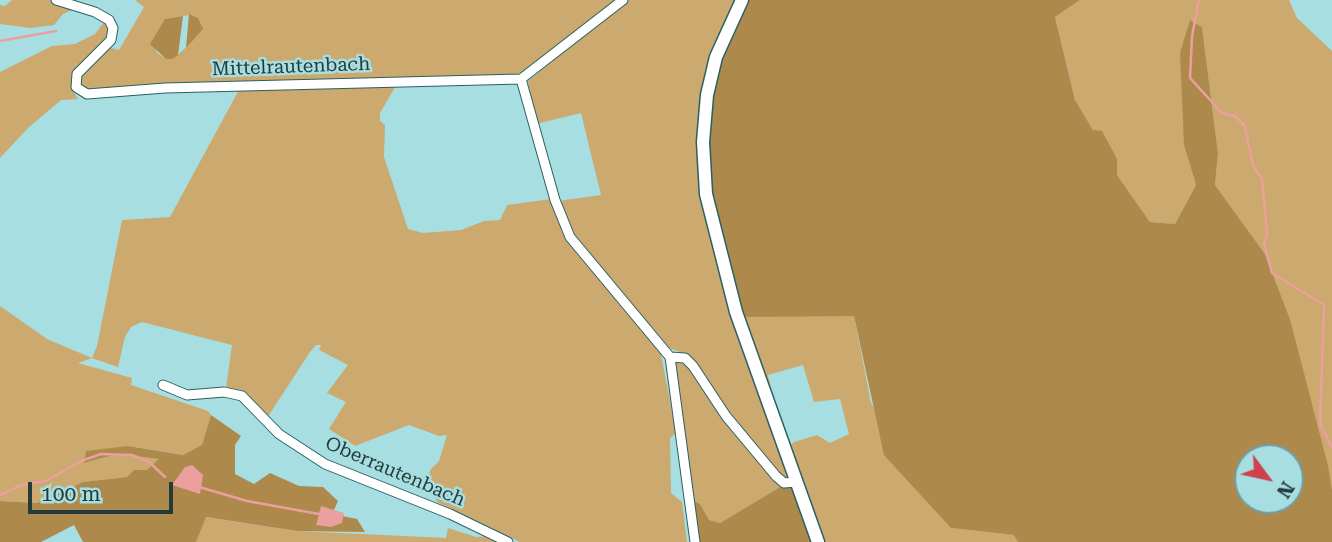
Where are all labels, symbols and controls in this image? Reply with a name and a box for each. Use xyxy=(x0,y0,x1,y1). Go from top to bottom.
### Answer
street label: Mittelrautenbach xyxy=(211,53,371,81)
street label: Oberrautenbach xyxy=(322,432,468,512)
north arrow xyxy=(1234,444,1304,514)
scale bar xyxy=(32,468,177,512)
text: N xyxy=(1272,477,1299,502)
text: 100 m xyxy=(41,482,101,506)

